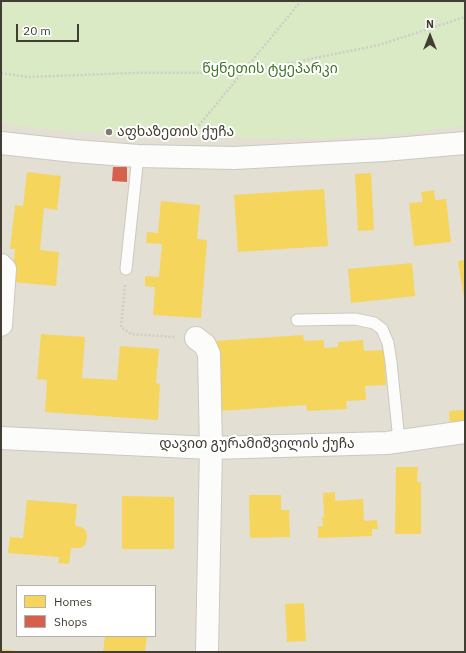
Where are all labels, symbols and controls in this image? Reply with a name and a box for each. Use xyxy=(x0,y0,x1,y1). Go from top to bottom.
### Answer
scale bar xyxy=(18,16,81,42)
north arrow xyxy=(410,16,450,56)
text: N xyxy=(426,17,434,31)
text: 20 m xyxy=(23,23,51,38)
park label: წყნეთის ტყეპარკი xyxy=(202,61,338,77)
place label: აფხაზეთის ქუჩა xyxy=(117,124,234,140)
marker: აფხაზეთის ქუჩა xyxy=(104,127,114,137)
street label: დავით გურამიშვილის ქუჩა xyxy=(159,436,355,452)
legend xyxy=(16,585,156,637)
text: Homes xyxy=(54,594,92,609)
text: Shops xyxy=(54,614,87,629)

